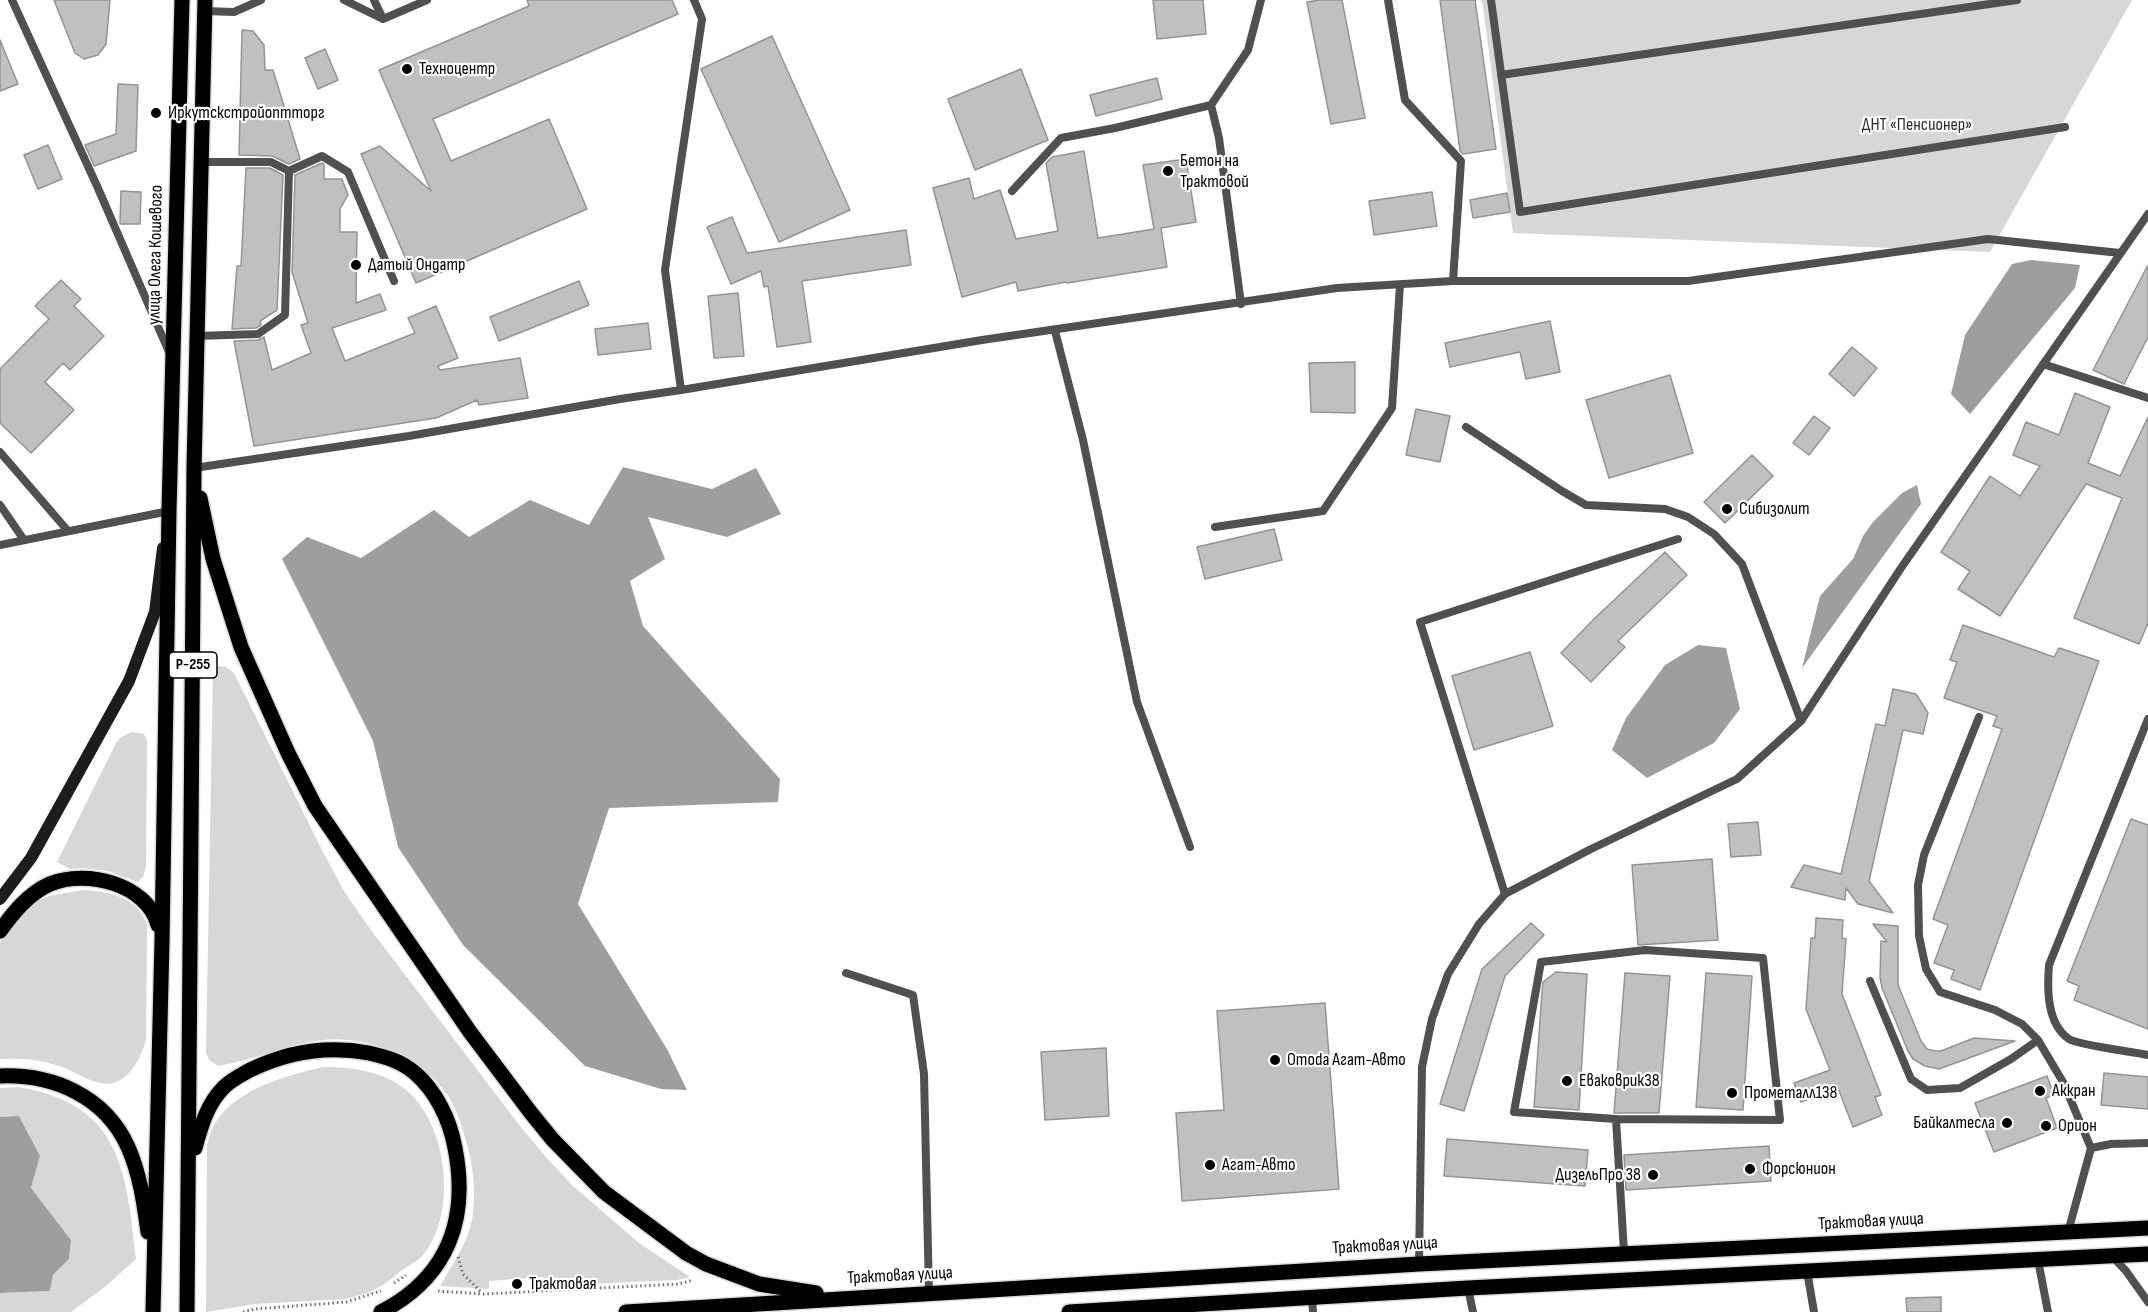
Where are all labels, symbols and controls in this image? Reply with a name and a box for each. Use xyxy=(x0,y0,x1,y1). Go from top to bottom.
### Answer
place label: Техноцентр xyxy=(419,58,495,80)
marker: Техноцентр xyxy=(400,62,414,76)
place label: Иркутскстройоптторг xyxy=(168,102,325,124)
marker: Иркутскстройоптторг xyxy=(149,106,163,120)
park label: ДНТ «Пенсионер» xyxy=(1862,114,1972,136)
place label: Бетон на Трактовой xyxy=(1180,150,1249,192)
marker: Бетон на Трактовой xyxy=(1161,164,1175,178)
street label: улица Олега Кошевого xyxy=(144,185,168,325)
place label: Датый Ондатр xyxy=(368,254,466,276)
marker: Датый Ондатр xyxy=(349,258,363,272)
place label: Сибизолит xyxy=(1739,498,1809,520)
marker: Сибизолит xyxy=(1720,502,1734,516)
road number: Р-255 xyxy=(169,652,217,678)
place label: Omoda Агат-Авто xyxy=(1287,1049,1406,1071)
marker: Omoda Агат-Авто xyxy=(1268,1053,1282,1067)
place label: Еваковрик38 xyxy=(1579,1070,1660,1092)
marker: Еваковрик38 xyxy=(1560,1074,1574,1088)
place label: Аккран xyxy=(2052,1080,2095,1102)
place label: Прометалл138 xyxy=(1744,1082,1837,1104)
marker: Аккран xyxy=(2033,1084,2047,1098)
marker: Прометалл138 xyxy=(1725,1086,1739,1100)
place label: Байкалтесла xyxy=(1913,1112,1995,1134)
place label: Орион xyxy=(2058,1115,2097,1137)
marker: Байкалтесла xyxy=(2000,1116,2014,1130)
marker: Орион xyxy=(2039,1119,2053,1133)
place label: Агат-Авто xyxy=(1222,1154,1296,1176)
marker: Агат-Авто xyxy=(1203,1158,1217,1172)
place label: Форсюнион xyxy=(1762,1158,1836,1180)
marker: Форсюнион xyxy=(1743,1162,1757,1176)
place label: ДизельПро 38 xyxy=(1555,1164,1641,1186)
marker: ДизельПро 38 xyxy=(1646,1168,1660,1182)
street label: Трактовая улица xyxy=(1818,1208,1924,1236)
street label: Трактовая улица xyxy=(1332,1232,1438,1260)
street label: Трактовая улица xyxy=(847,1262,953,1290)
place label: Трактовая xyxy=(529,1273,597,1295)
marker: Трактовая xyxy=(510,1277,524,1291)

